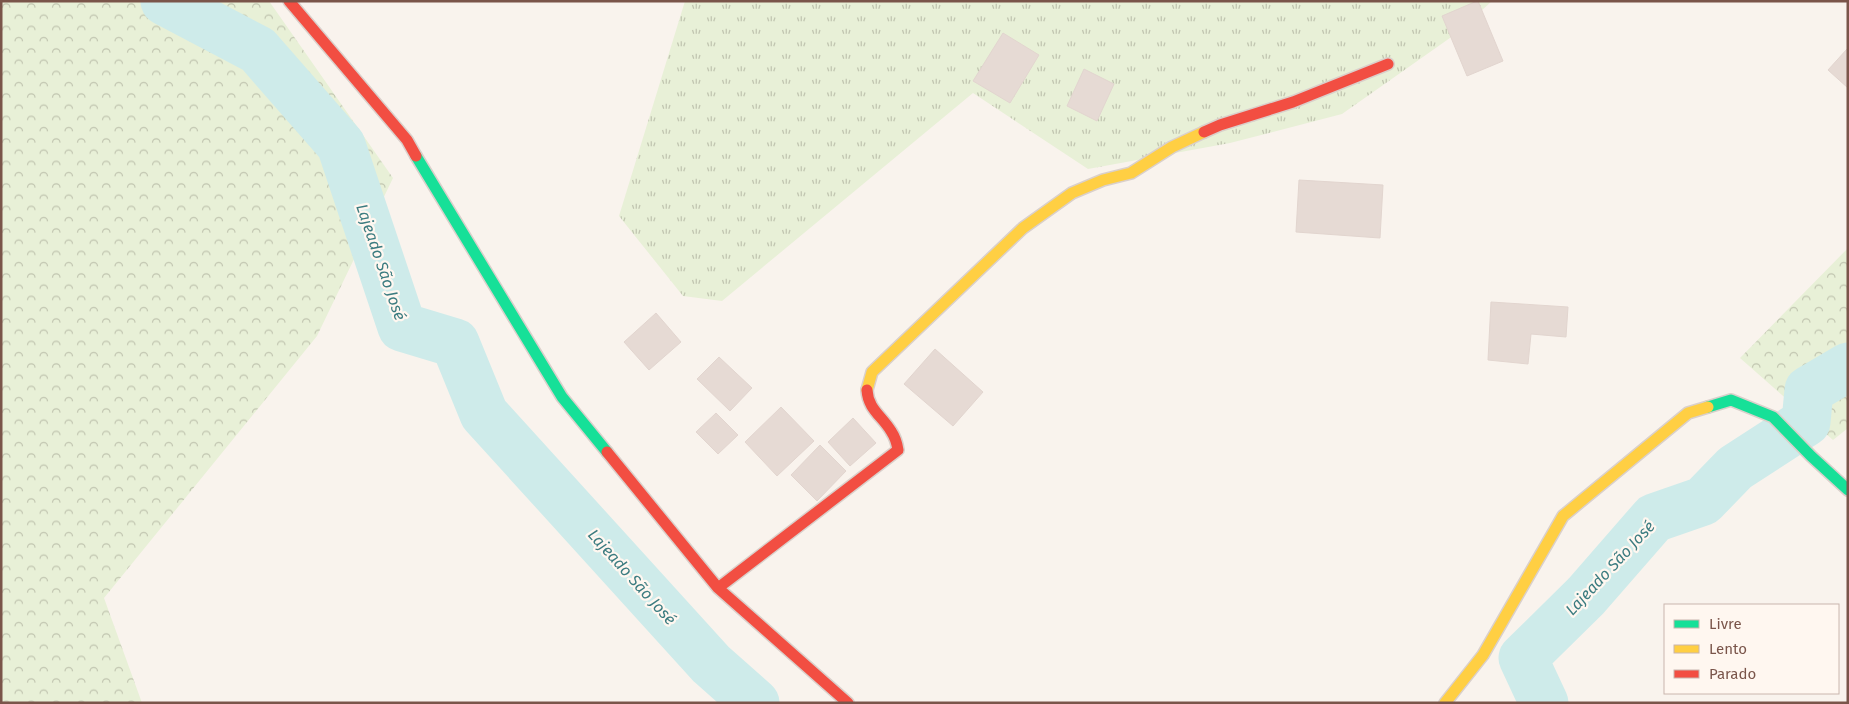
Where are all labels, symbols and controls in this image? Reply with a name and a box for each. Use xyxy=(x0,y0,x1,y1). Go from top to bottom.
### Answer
water label: Lajeado São José xyxy=(352,201,410,323)
water label: Lajeado São José xyxy=(1561,517,1659,619)
water label: Lajeado São José xyxy=(584,525,680,629)
legend xyxy=(1664,604,1839,694)
text: Livre xyxy=(1709,615,1742,633)
text: Lento xyxy=(1709,640,1747,658)
text: Parado xyxy=(1709,665,1756,683)

